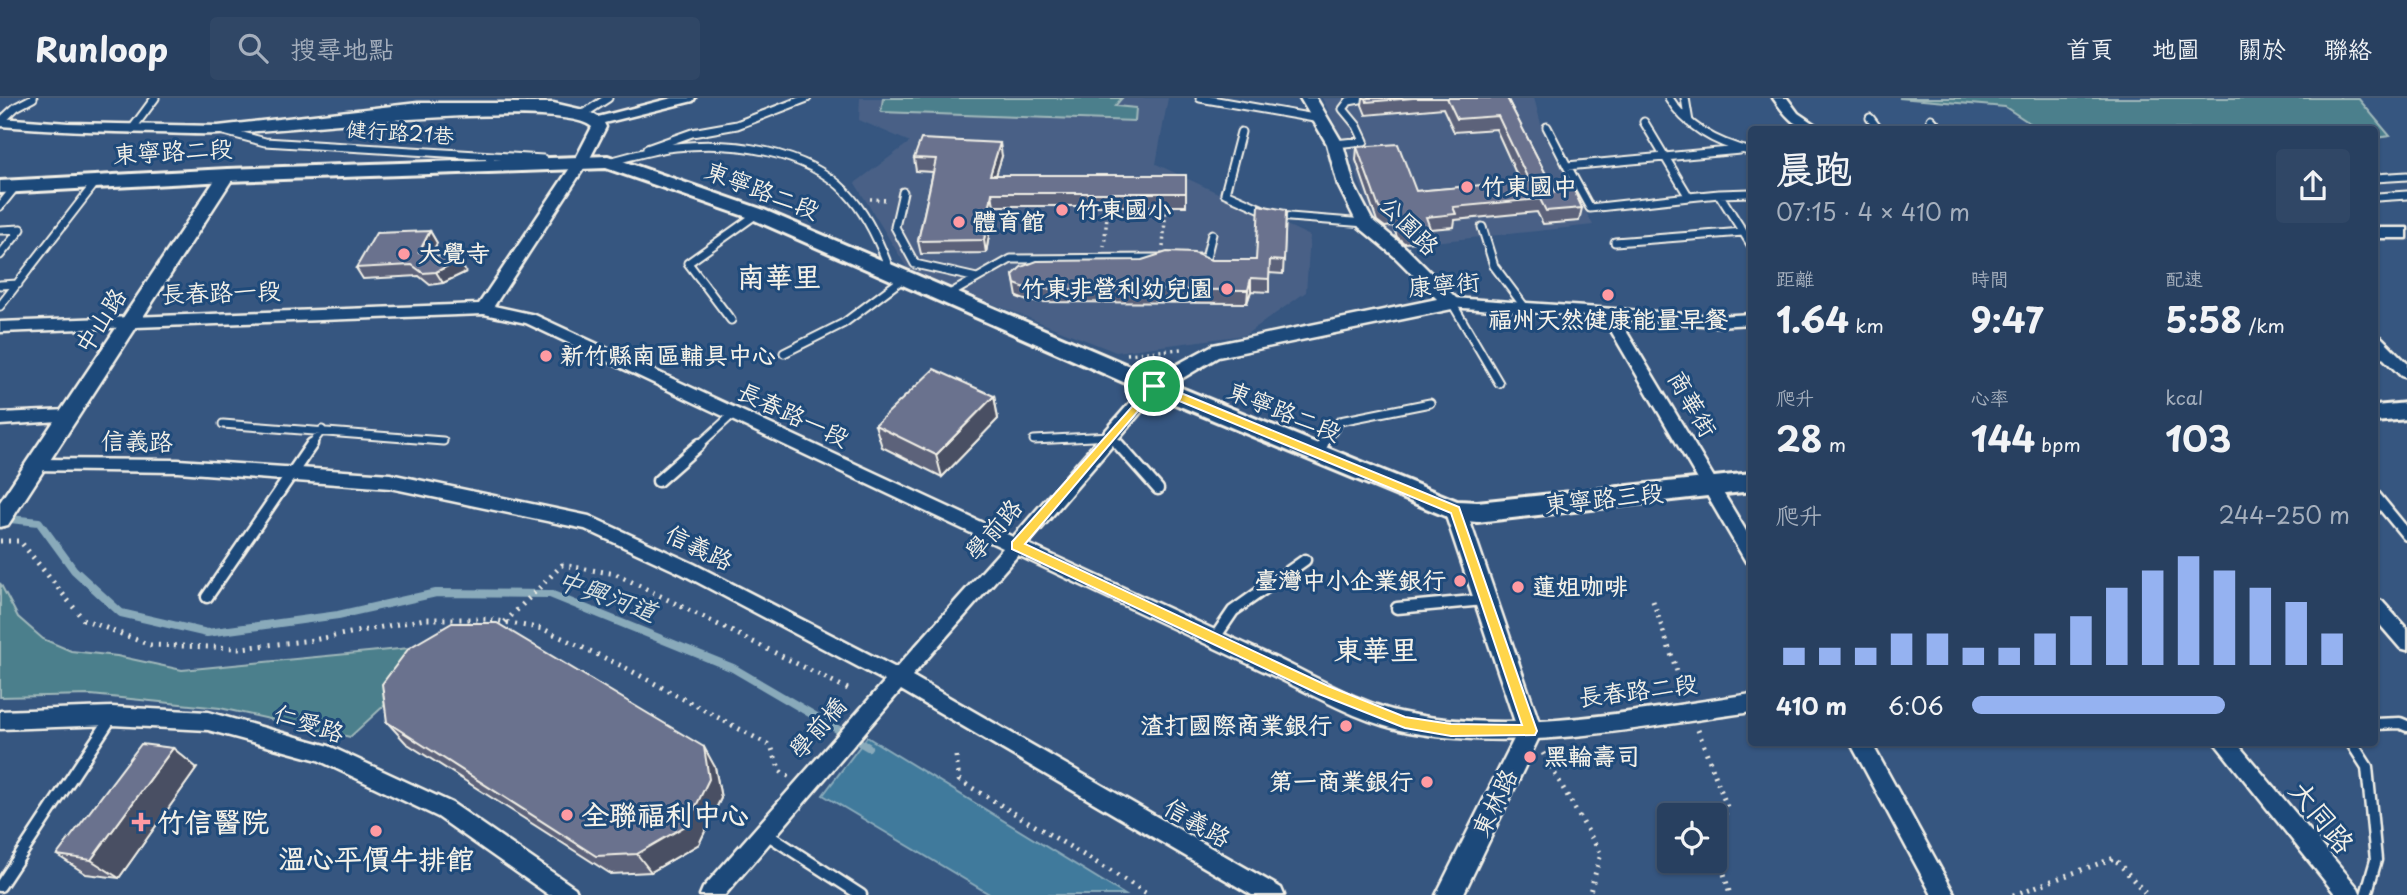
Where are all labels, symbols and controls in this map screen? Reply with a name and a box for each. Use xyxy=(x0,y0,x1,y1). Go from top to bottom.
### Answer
search box xyxy=(210,17,700,80)
text: Runloop xyxy=(35,23,168,73)
icon: search xyxy=(234,29,272,67)
text: 搜尋地點 xyxy=(290,29,394,68)
text: 首頁 xyxy=(2066,30,2114,66)
text: 地圖 xyxy=(2152,30,2200,66)
text: 關於 xyxy=(2238,30,2286,66)
text: 聯絡 xyxy=(2324,30,2372,66)
street label: 健行路21巷 xyxy=(345,111,455,151)
street label: 東寧路二段 xyxy=(112,129,234,171)
text: 晨跑 xyxy=(1776,139,1852,196)
button: share xyxy=(2276,149,2350,223)
street label: 東寧路二段 xyxy=(700,151,825,227)
place label: 竹東國中 xyxy=(1481,167,1577,203)
marker: 竹東國中 xyxy=(1459,179,1475,195)
street label: 公園路 xyxy=(1372,186,1449,263)
place label: 竹東國小 xyxy=(1076,190,1172,226)
text: 07:15 · 4 × 410 m xyxy=(1776,194,1970,229)
place label: 體育館 xyxy=(973,202,1045,238)
marker: 竹東國小 xyxy=(1054,202,1070,218)
marker: 體育館 xyxy=(951,214,967,230)
place label: 大覺寺 xyxy=(418,234,490,270)
marker: 大覺寺 xyxy=(396,246,412,262)
district label: 南華里 xyxy=(737,254,821,297)
street label: 康寧街 xyxy=(1406,262,1481,304)
text: 距離 xyxy=(1776,264,1814,292)
text: 時間 xyxy=(1971,264,2009,292)
text: 配速 xyxy=(2165,264,2203,292)
place label: 竹東非營利幼兒園 xyxy=(1021,269,1213,305)
street label: 長春路一段 xyxy=(160,271,282,311)
street label: 中山路 xyxy=(65,280,134,360)
marker: 竹東非營利幼兒園 xyxy=(1219,281,1235,297)
marker: 福州天然健康能量早餐 xyxy=(1600,287,1616,303)
text: 1.64 xyxy=(1776,292,1849,345)
text: 9:47 xyxy=(1971,292,2044,345)
text: 5:58 xyxy=(2165,292,2242,345)
place label: 福州天然健康能量早餐 xyxy=(1488,300,1728,336)
text: km xyxy=(1849,311,1884,339)
text: /km xyxy=(2242,311,2285,339)
place label: 新竹縣南區輔具中心 xyxy=(560,336,776,372)
marker: 新竹縣南區輔具中心 xyxy=(538,348,554,364)
pin xyxy=(1124,356,1184,416)
street label: 商華街 xyxy=(1660,363,1727,443)
icon: arrive xyxy=(1135,367,1173,405)
street label: 東寧路二段 xyxy=(1222,371,1347,449)
street label: 長春路一段 xyxy=(732,372,856,455)
text: 爬升 xyxy=(1776,383,1814,411)
text: 心率 xyxy=(1971,383,2009,411)
text: kcal xyxy=(2165,383,2203,411)
text: 28 xyxy=(1776,411,1823,464)
text: 144 xyxy=(1971,411,2035,464)
text: 103 xyxy=(2165,411,2231,464)
street label: 信義路 xyxy=(101,421,173,459)
text: m xyxy=(1823,430,1846,458)
text: bpm xyxy=(2035,430,2081,458)
street label: 東寧路三段 xyxy=(1542,473,1665,521)
street label: 學前路 xyxy=(955,490,1030,568)
text: 爬升 xyxy=(1776,497,1822,532)
text: 244–250 m xyxy=(2218,497,2350,532)
street label: 信義路 xyxy=(660,514,740,578)
water label: 中興河道 xyxy=(552,558,665,631)
place label: 臺灣中小企業銀行 xyxy=(1254,561,1446,597)
place label: 蓮姐咖啡 xyxy=(1532,567,1628,603)
marker: 臺灣中小企業銀行 xyxy=(1452,573,1468,589)
marker: 蓮姐咖啡 xyxy=(1510,579,1526,595)
district label: 東華里 xyxy=(1334,627,1418,670)
street label: 長春路二段 xyxy=(1576,664,1700,714)
street label: 學前橋 xyxy=(779,688,854,766)
text: 410 m xyxy=(1776,688,1847,723)
text: 6:06 xyxy=(1888,688,1944,723)
street label: 仁愛路 xyxy=(270,694,349,750)
place label: 渣打國際商業銀行 xyxy=(1140,706,1332,742)
marker: 渣打國際商業銀行 xyxy=(1338,718,1354,734)
place label: 黑輪壽司 xyxy=(1544,737,1640,773)
marker: 黑輪壽司 xyxy=(1522,749,1538,765)
place label: 第一商業銀行 xyxy=(1269,762,1413,798)
street label: 東林路 xyxy=(1461,762,1525,842)
street label: 大同路 xyxy=(2280,770,2366,862)
marker: 第一商業銀行 xyxy=(1419,774,1435,790)
street label: 信義路 xyxy=(1158,788,1238,855)
place label: 全聯福利中心 xyxy=(581,792,749,835)
place label: 竹信醫院 xyxy=(157,799,269,842)
map controls xyxy=(1657,803,1727,873)
button: locate xyxy=(1657,803,1727,873)
marker: 全聯福利中心 xyxy=(559,807,575,823)
marker: 竹信醫院 xyxy=(131,812,151,832)
marker: 溫心平價牛排館 xyxy=(368,823,384,839)
place label: 溫心平價牛排館 xyxy=(278,836,474,879)

